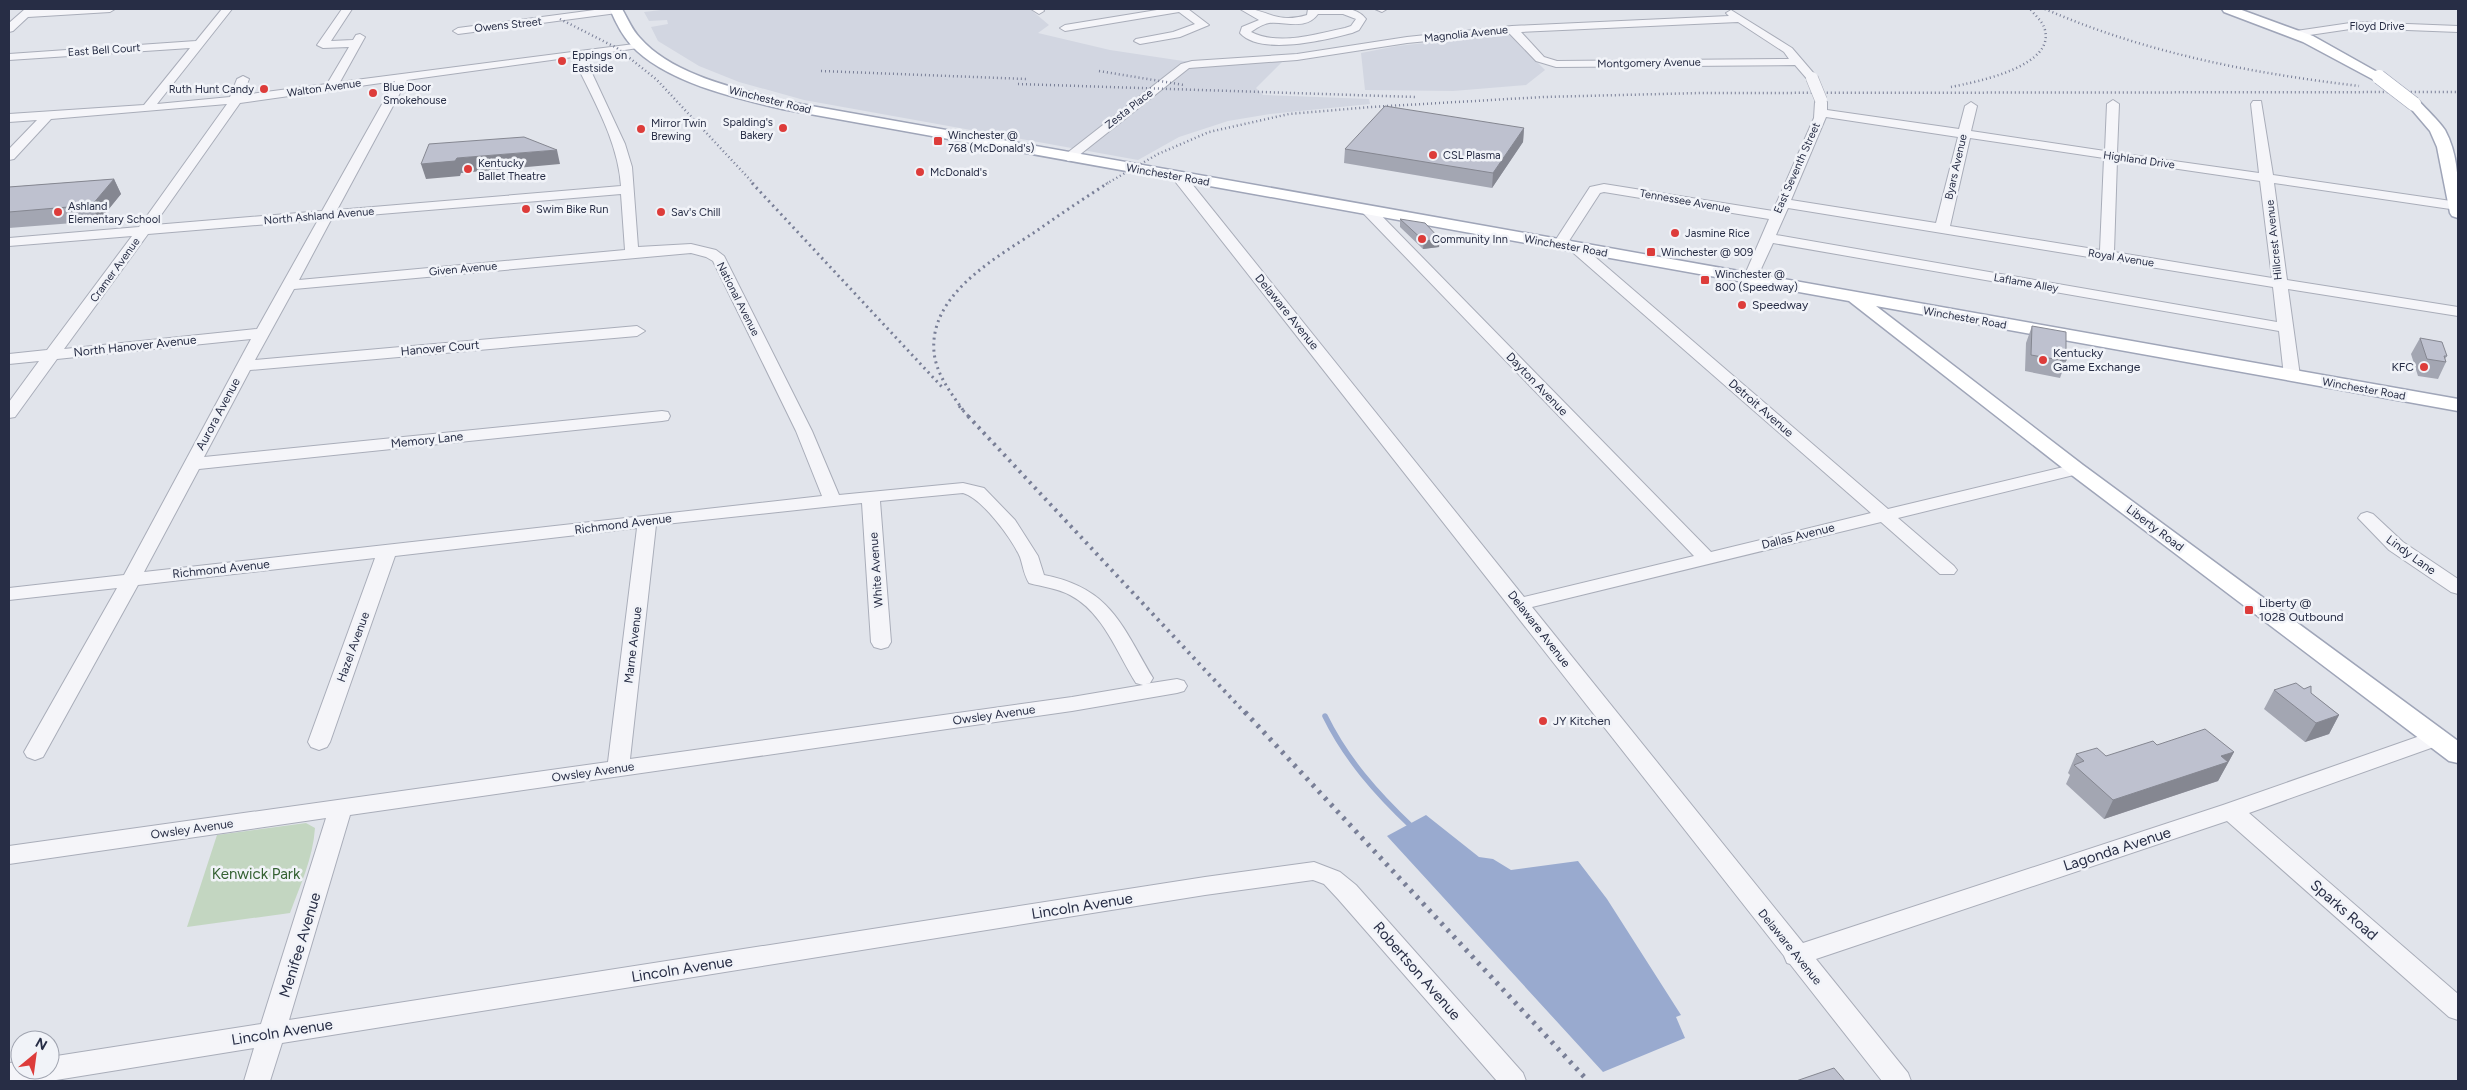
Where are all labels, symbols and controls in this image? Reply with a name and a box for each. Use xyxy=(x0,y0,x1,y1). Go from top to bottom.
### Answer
street label: Owens Street xyxy=(474,15,542,35)
street label: Floyd Drive xyxy=(2350,20,2404,33)
street label: Magnolia Avenue xyxy=(1423,23,1509,45)
street label: East Bell Court xyxy=(67,41,141,59)
place label: Eppings on Eastside xyxy=(572,49,627,75)
marker: Eppings on Eastside xyxy=(556,55,568,67)
street label: Montgomery Avenue xyxy=(1597,56,1701,70)
street label: Walton Avenue xyxy=(286,76,362,100)
place label: Blue Door Smokehouse xyxy=(383,81,447,107)
place label: Ruth Hunt Candy xyxy=(169,83,254,96)
marker: Ruth Hunt Candy xyxy=(258,83,270,95)
street label: Winchester Road xyxy=(727,83,813,117)
street label: Zesta Place xyxy=(1103,86,1155,132)
marker: Blue Door Smokehouse xyxy=(367,87,379,99)
place label: Spalding's Bakery xyxy=(723,116,773,142)
place label: Mirror Twin Brewing xyxy=(651,117,706,143)
street label: East Seventh Street xyxy=(1771,120,1823,216)
marker: Spalding's Bakery xyxy=(777,122,789,134)
marker: Mirror Twin Brewing xyxy=(635,123,647,135)
place label: Winchester @ 768 (McDonald's) xyxy=(948,129,1035,155)
street label: Byars Avenue xyxy=(1942,133,1970,201)
marker: Winchester @ 768 (McDonald's) xyxy=(932,135,944,147)
marker: CSL Plasma xyxy=(1427,149,1439,161)
place label: CSL Plasma xyxy=(1443,149,1501,162)
street label: Highland Drive xyxy=(2102,149,2176,171)
place label: Kentucky Ballet Theatre xyxy=(478,157,546,183)
street label: Winchester Road xyxy=(1125,161,1211,189)
marker: Kentucky Ballet Theatre xyxy=(462,163,474,175)
marker: McDonald's xyxy=(914,166,926,178)
place label: McDonald's xyxy=(930,166,987,179)
street label: Tennessee Avenue xyxy=(1639,187,1731,215)
street label: Hillcrest Avenue xyxy=(2263,199,2285,281)
place label: Ashland Elementary School xyxy=(68,200,160,226)
marker: Swim Bike Run xyxy=(520,203,532,215)
place label: Swim Bike Run xyxy=(536,203,608,216)
street label: North Ashland Avenue xyxy=(263,205,375,227)
marker: Ashland Elementary School xyxy=(52,206,64,218)
marker: Sav's Chill xyxy=(655,206,667,218)
place label: Sav's Chill xyxy=(671,206,721,219)
marker: Jasmine Rice xyxy=(1669,227,1681,239)
place label: Jasmine Rice xyxy=(1685,227,1750,240)
street label: Winchester Road xyxy=(1523,232,1609,260)
marker: Community Inn xyxy=(1416,233,1428,245)
place label: Community Inn xyxy=(1432,233,1508,246)
street label: Cramer Avenue xyxy=(87,235,143,305)
marker: Winchester @ 909 xyxy=(1645,246,1657,258)
place label: Winchester @ 909 xyxy=(1661,246,1753,259)
street label: Royal Avenue xyxy=(2087,246,2155,270)
street label: Given Avenue xyxy=(428,260,498,278)
street label: National Avenue xyxy=(714,260,762,338)
place label: Winchester @ 800 (Speedway) xyxy=(1715,268,1798,294)
street label: Delaware Avenue xyxy=(1252,271,1322,353)
street label: Laflame Alley xyxy=(1993,271,2060,295)
marker: Winchester @ 800 (Speedway) xyxy=(1699,274,1711,286)
place label: Speedway xyxy=(1752,298,1809,312)
marker: Speedway xyxy=(1736,299,1748,311)
street label: Winchester Road xyxy=(1922,304,2008,332)
street label: North Hanover Avenue xyxy=(73,333,198,359)
street label: Hanover Court xyxy=(400,338,481,358)
place label: Kentucky Game Exchange xyxy=(2053,346,2141,374)
street label: Dayton Avenue xyxy=(1503,350,1571,419)
marker: Kentucky Game Exchange xyxy=(2037,354,2049,366)
place label: KFC xyxy=(2392,360,2414,374)
marker: KFC xyxy=(2418,361,2430,373)
street label: Aurora Avenue xyxy=(193,375,243,452)
street label: Winchester Road xyxy=(2321,375,2407,403)
street label: Detroit Avenue xyxy=(1726,376,1797,440)
street label: Memory Lane xyxy=(390,429,464,451)
street label: Liberty Road xyxy=(2124,502,2186,554)
street label: Richmond Avenue xyxy=(574,511,673,537)
street label: Dallas Avenue xyxy=(1760,520,1836,552)
street label: White Avenue xyxy=(866,531,886,608)
street label: Lindy Lane xyxy=(2384,532,2439,578)
street label: Richmond Avenue xyxy=(172,557,271,581)
street label: Delaware Avenue xyxy=(1505,588,1573,670)
place label: Liberty @ 1028 Outbound xyxy=(2259,596,2344,624)
marker: Liberty @ 1028 Outbound xyxy=(2243,604,2255,616)
street label: Marne Avenue xyxy=(621,605,645,684)
street label: Hazel Avenue xyxy=(334,610,372,684)
street label: Owsley Avenue xyxy=(952,702,1037,728)
place label: JY Kitchen xyxy=(1553,714,1611,728)
marker: JY Kitchen xyxy=(1537,715,1549,727)
street label: Owsley Avenue xyxy=(551,759,636,785)
street label: Owsley Avenue xyxy=(150,816,235,842)
street label: Lagonda Avenue xyxy=(2061,823,2173,875)
park label: Kenwick Park xyxy=(212,865,301,883)
street label: Sparks Road xyxy=(2307,876,2381,944)
street label: Lincoln Avenue xyxy=(1030,889,1134,923)
street label: Menifee Avenue xyxy=(275,890,325,1000)
street label: Delaware Avenue xyxy=(1755,906,1825,988)
street label: Robertson Avenue xyxy=(1369,918,1465,1024)
street label: Lincoln Avenue xyxy=(630,952,734,986)
street label: Lincoln Avenue xyxy=(230,1015,334,1049)
north arrow xyxy=(10,1030,60,1080)
text: N xyxy=(32,1034,50,1054)

